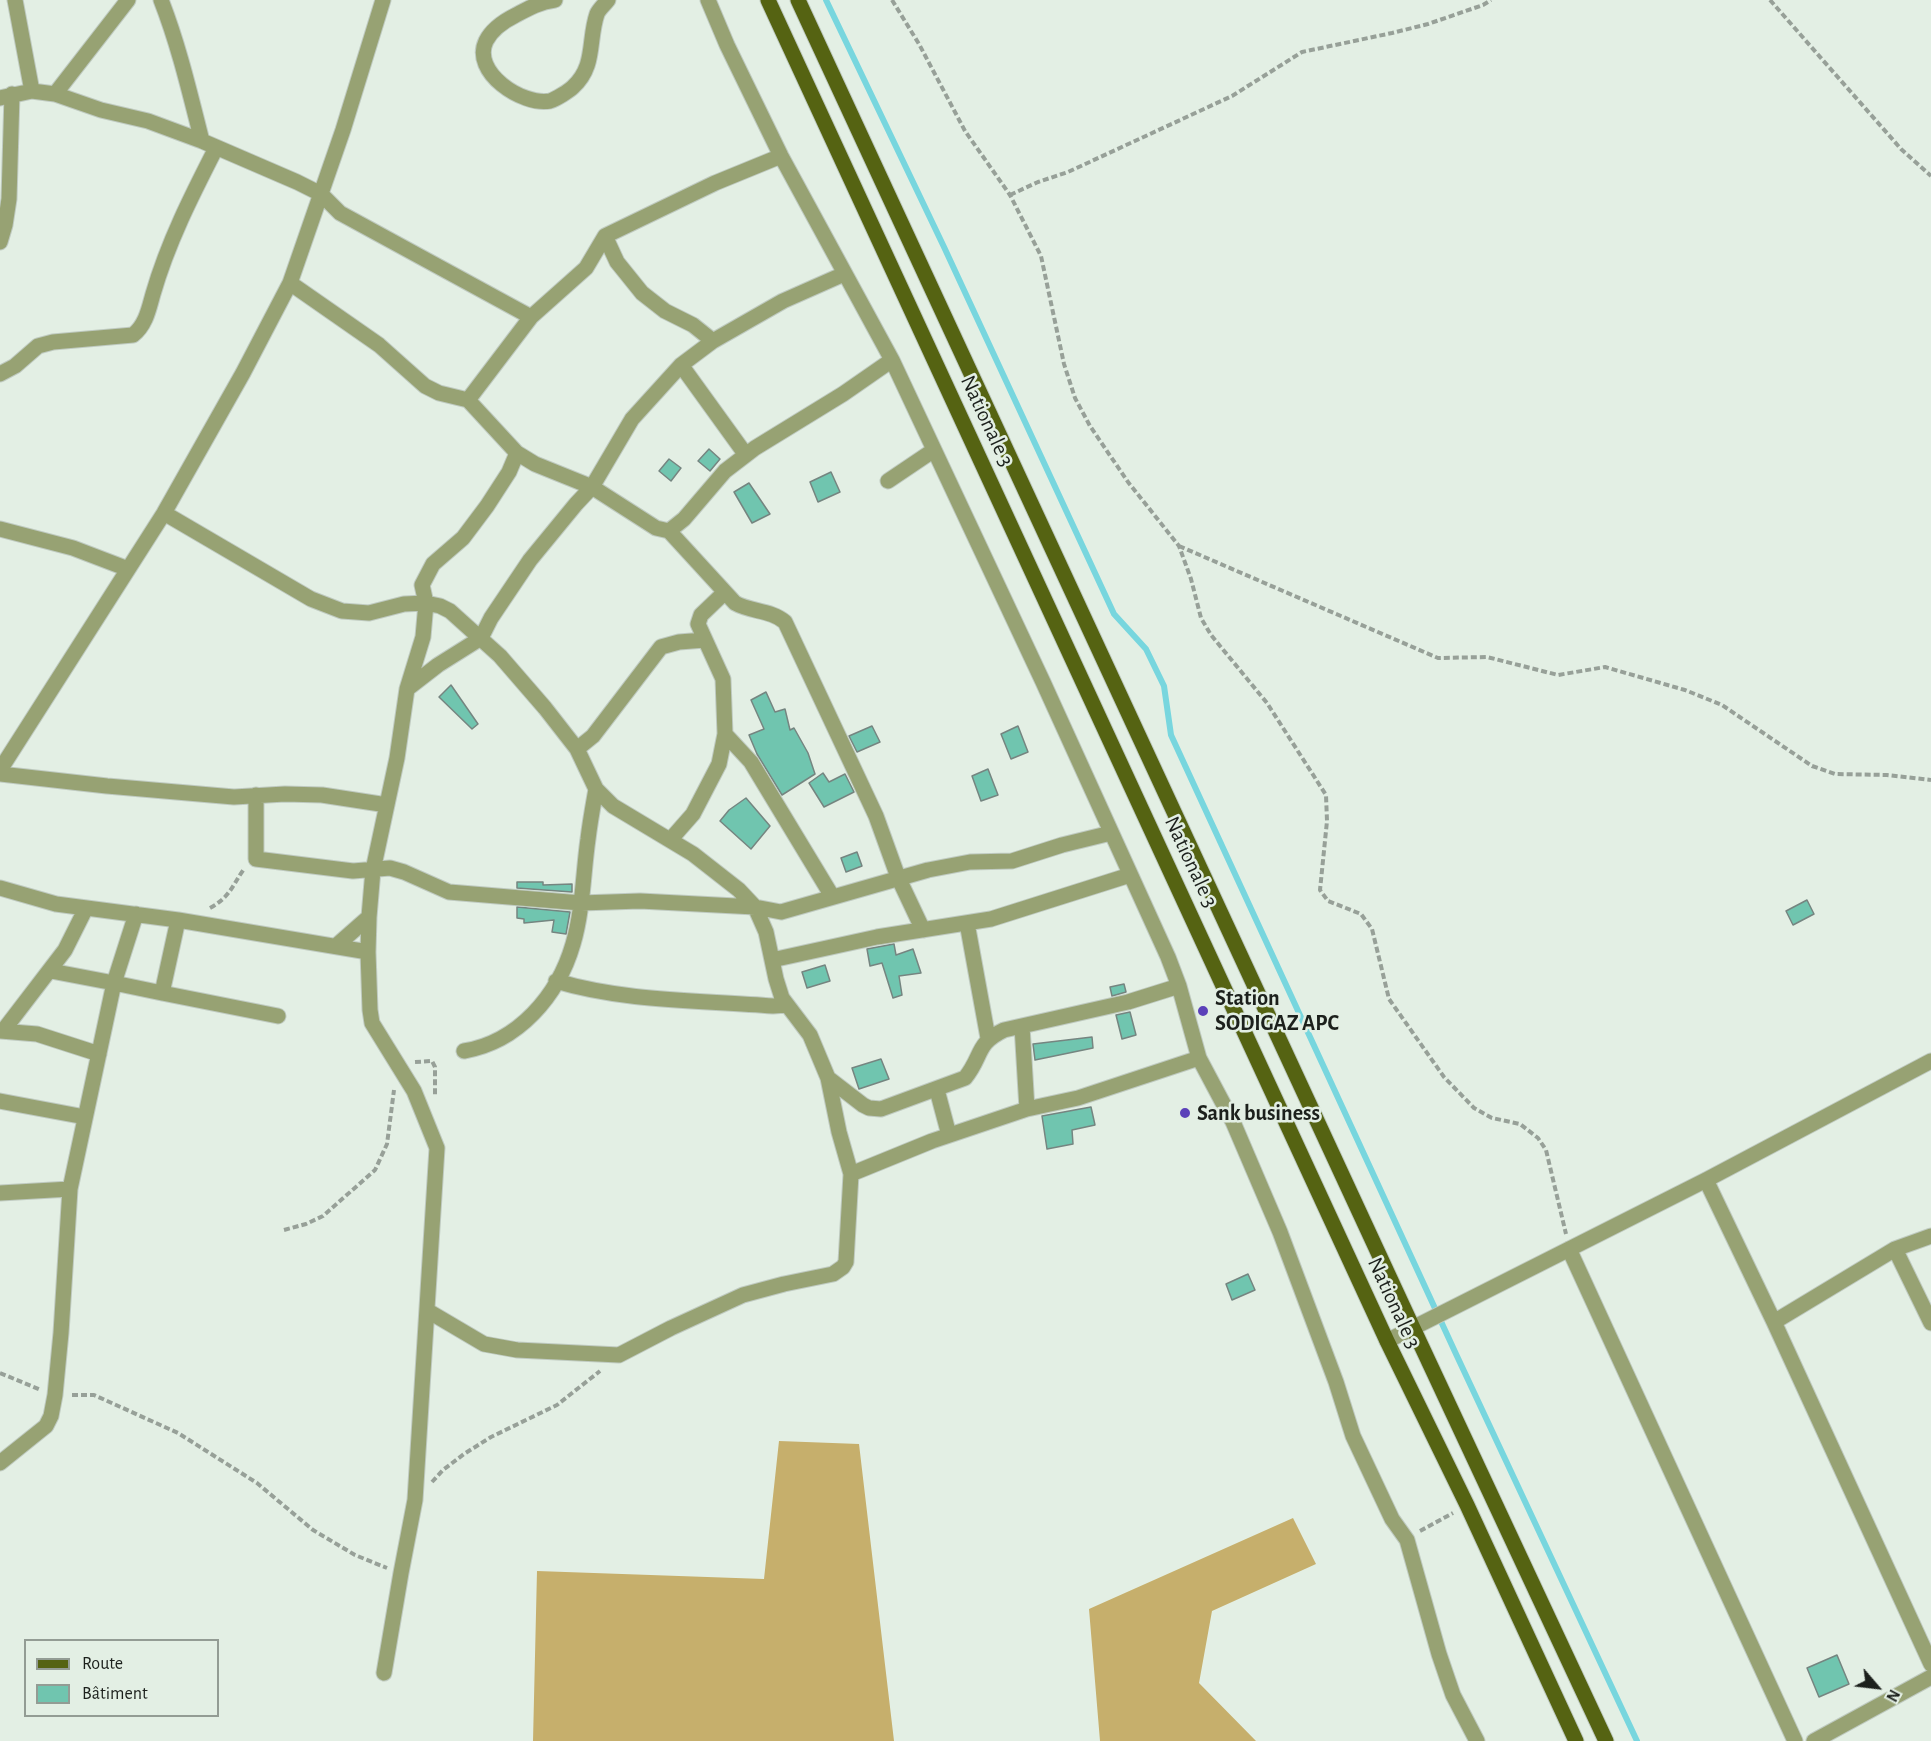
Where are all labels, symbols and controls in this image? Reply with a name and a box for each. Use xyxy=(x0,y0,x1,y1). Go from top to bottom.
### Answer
street label: Nationale 3 xyxy=(954,371,1020,471)
street label: Nationale 3 xyxy=(1158,812,1224,912)
place label: Station SODIGAZ APC xyxy=(1215,985,1339,1036)
marker: Station SODIGAZ APC xyxy=(1196,1004,1210,1018)
place label: Sank business xyxy=(1197,1100,1320,1126)
marker: Sank business xyxy=(1178,1106,1192,1120)
street label: Nationale 3 xyxy=(1361,1253,1427,1353)
legend xyxy=(24,1639,219,1717)
text: Route xyxy=(82,1655,123,1673)
north arrow xyxy=(1847,1657,1907,1717)
text: Bâtiment xyxy=(82,1685,148,1703)
text: N xyxy=(1883,1687,1903,1704)

